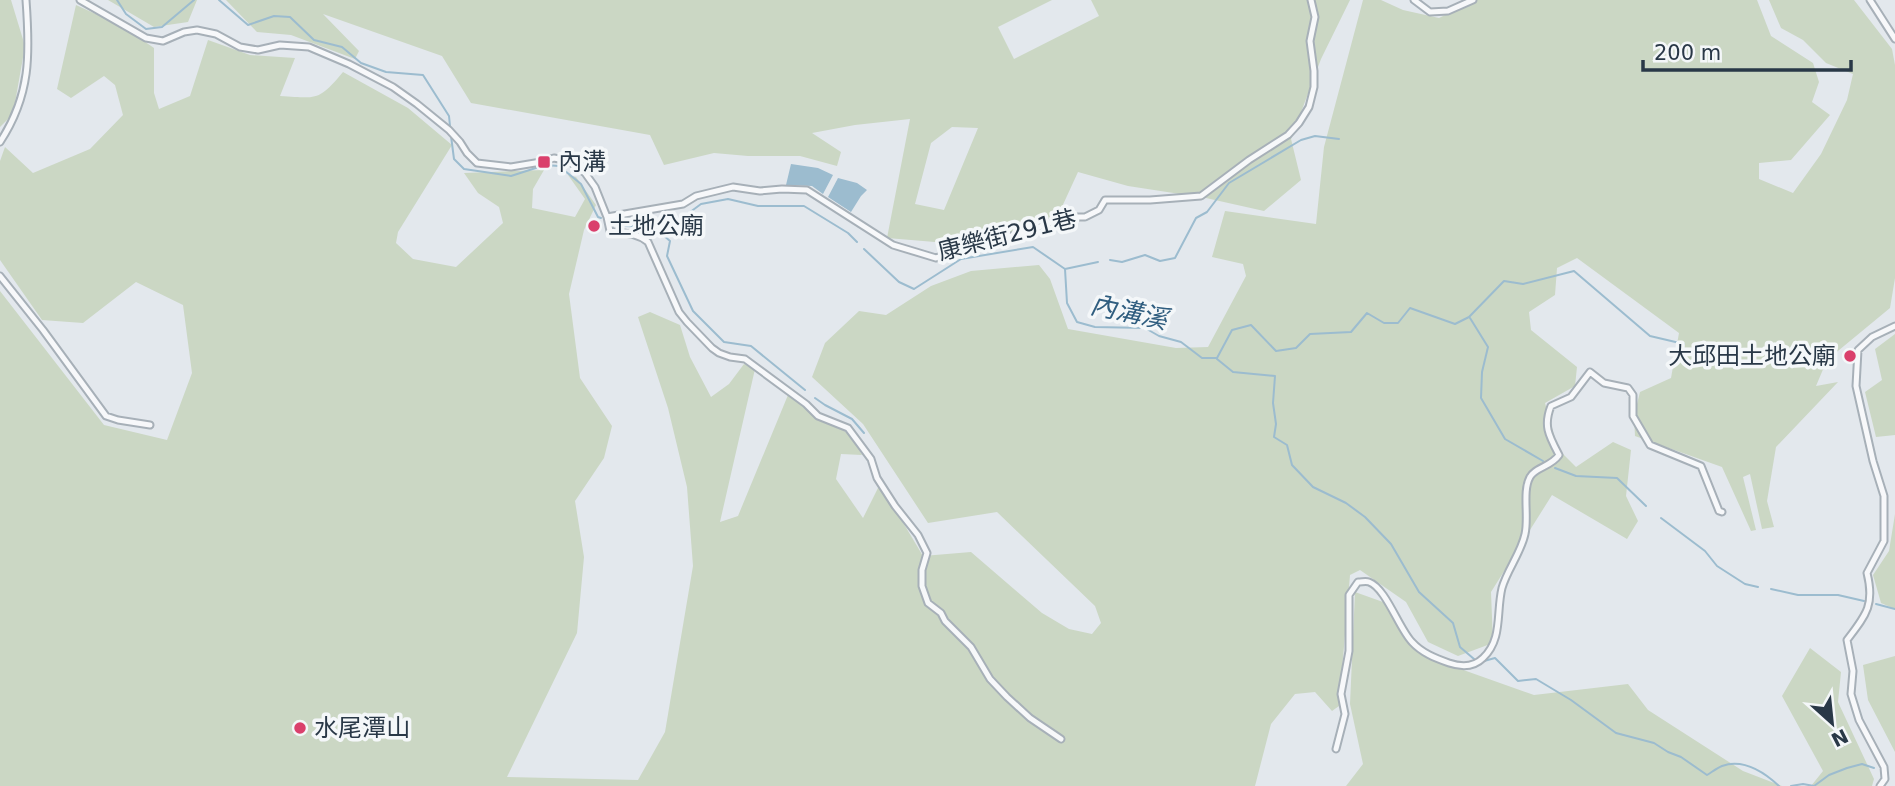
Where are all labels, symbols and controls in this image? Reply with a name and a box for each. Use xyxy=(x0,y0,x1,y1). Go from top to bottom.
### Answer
scale bar xyxy=(1643,28,1851,72)
text: 200 m xyxy=(1654,41,1721,65)
place label: 內溝 xyxy=(558,148,606,176)
marker: 內溝 xyxy=(536,154,552,170)
street label: 康樂街291巷 xyxy=(935,204,1079,266)
place label: 土地公廟 xyxy=(608,212,704,240)
marker: 土地公廟 xyxy=(586,218,602,234)
water label: 內溝溪 xyxy=(1088,289,1174,336)
place label: 大邱田土地公廟 xyxy=(1668,342,1836,370)
marker: 大邱田土地公廟 xyxy=(1842,348,1858,364)
north arrow xyxy=(1797,688,1867,758)
place label: 水尾潭山 xyxy=(314,714,410,742)
marker: 水尾潭山 xyxy=(292,720,308,736)
text: N xyxy=(1828,725,1852,752)

